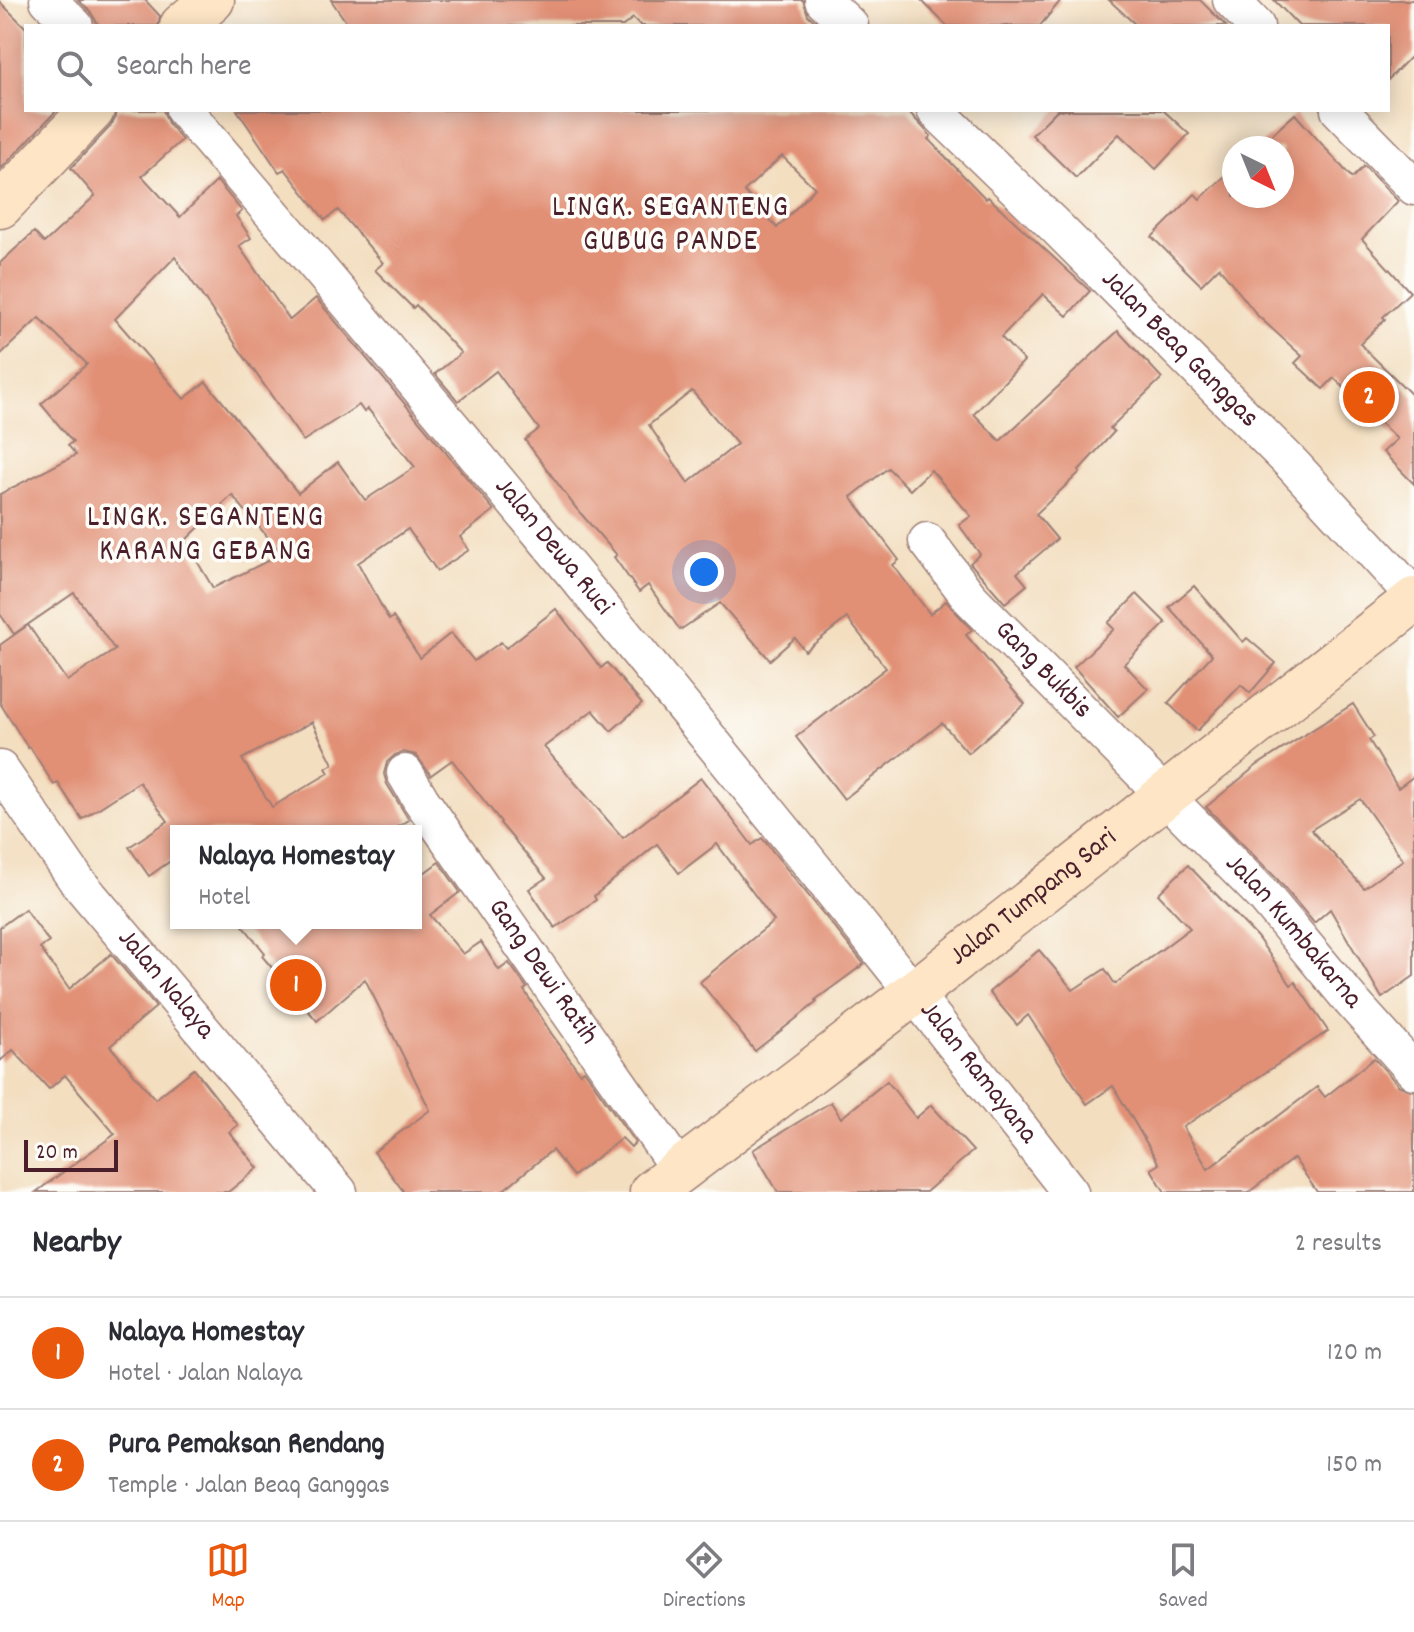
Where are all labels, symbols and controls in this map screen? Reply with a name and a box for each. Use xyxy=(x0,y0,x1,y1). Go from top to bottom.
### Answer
search box xyxy=(24,24,1390,112)
icon: search xyxy=(52,46,96,90)
text: Search here xyxy=(116,47,252,90)
north arrow xyxy=(1222,136,1294,208)
district label: LINGK. SEGANTENG GUBUG PANDE xyxy=(552,188,790,265)
street label: Jalan Beaq Ganggas xyxy=(1090,262,1267,439)
pin: 2 xyxy=(1343,367,1395,427)
street label: Jalan Dewa Ruci xyxy=(483,470,622,625)
district label: LINGK. SEGANTENG KARANG GEBANG xyxy=(87,498,325,575)
your location xyxy=(684,552,724,592)
street label: Gang Bukbis xyxy=(984,613,1100,730)
street label: Jalan Tumpang Sari xyxy=(942,820,1127,977)
popup xyxy=(170,825,422,929)
text: Nalaya Homestay xyxy=(198,837,394,880)
street label: Jalan Kumbakarna xyxy=(1214,846,1371,1019)
text: Hotel xyxy=(198,880,250,917)
street label: Gang Dewi Ratih xyxy=(476,891,607,1054)
street label: Jalan Nalaya xyxy=(106,921,224,1050)
pin: 1 xyxy=(270,955,322,1015)
street label: Jalan Ramayana xyxy=(908,993,1047,1154)
scale bar xyxy=(24,1136,118,1172)
text: 20 m xyxy=(36,1138,78,1169)
text: Nearby xyxy=(32,1220,121,1269)
text: 2 results xyxy=(1295,1226,1382,1263)
text: Nalaya Homestay xyxy=(108,1313,304,1356)
text: 1 xyxy=(55,1335,61,1372)
text: 120 m xyxy=(1327,1335,1382,1372)
text: Hotel · Jalan Nalaya xyxy=(108,1356,302,1393)
text: Pura Pemaksan Rendang xyxy=(108,1425,385,1468)
text: 2 xyxy=(52,1447,64,1484)
text: 150 m xyxy=(1326,1447,1382,1484)
text: Temple · Jalan Beaq Ganggas xyxy=(108,1468,390,1505)
tab: Map xyxy=(206,1538,250,1617)
tab: Directions xyxy=(663,1538,746,1617)
tab: Saved xyxy=(1159,1538,1208,1617)

